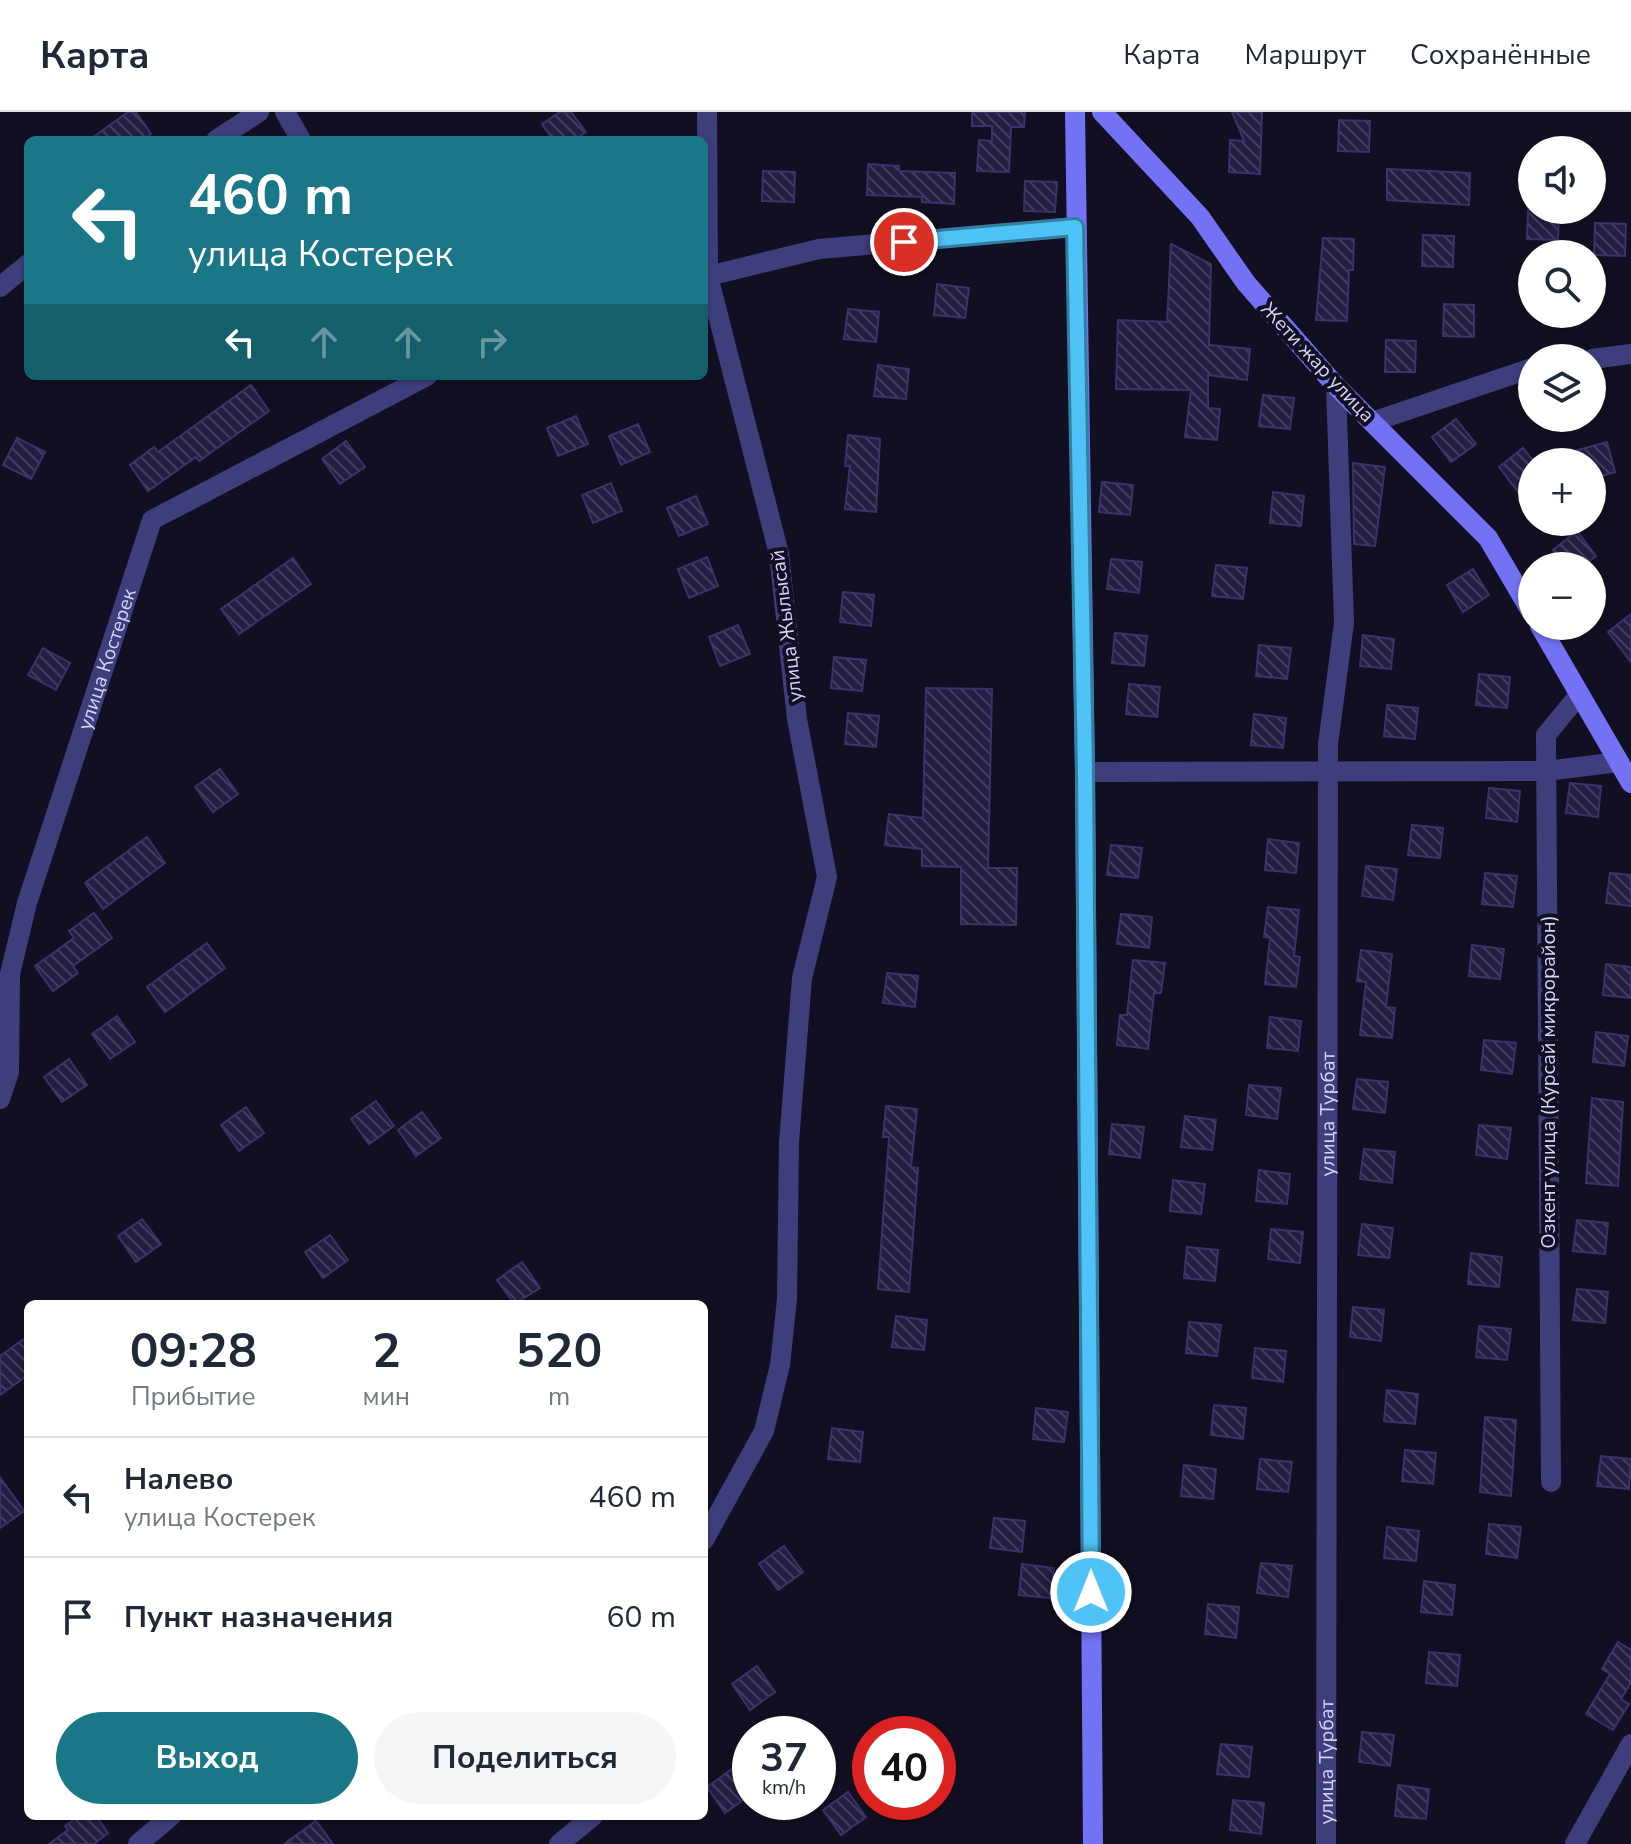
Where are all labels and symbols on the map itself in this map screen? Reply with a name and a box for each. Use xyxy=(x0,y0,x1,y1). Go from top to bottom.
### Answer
pin xyxy=(870,208,938,276)
street label: Жети жар улица xyxy=(1255,296,1380,428)
street label: улица Жылысай xyxy=(764,548,809,703)
street label: улица Костерек xyxy=(71,585,143,734)
street label: Озкент улица (Курсай микрорайон) xyxy=(1535,915,1562,1249)
street label: улица Турбат xyxy=(1314,1051,1341,1176)
position arrow xyxy=(1049,1550,1133,1634)
street label: улица Турбат xyxy=(1313,1699,1340,1824)
speed limit sign: 40 xyxy=(852,1716,956,1820)

